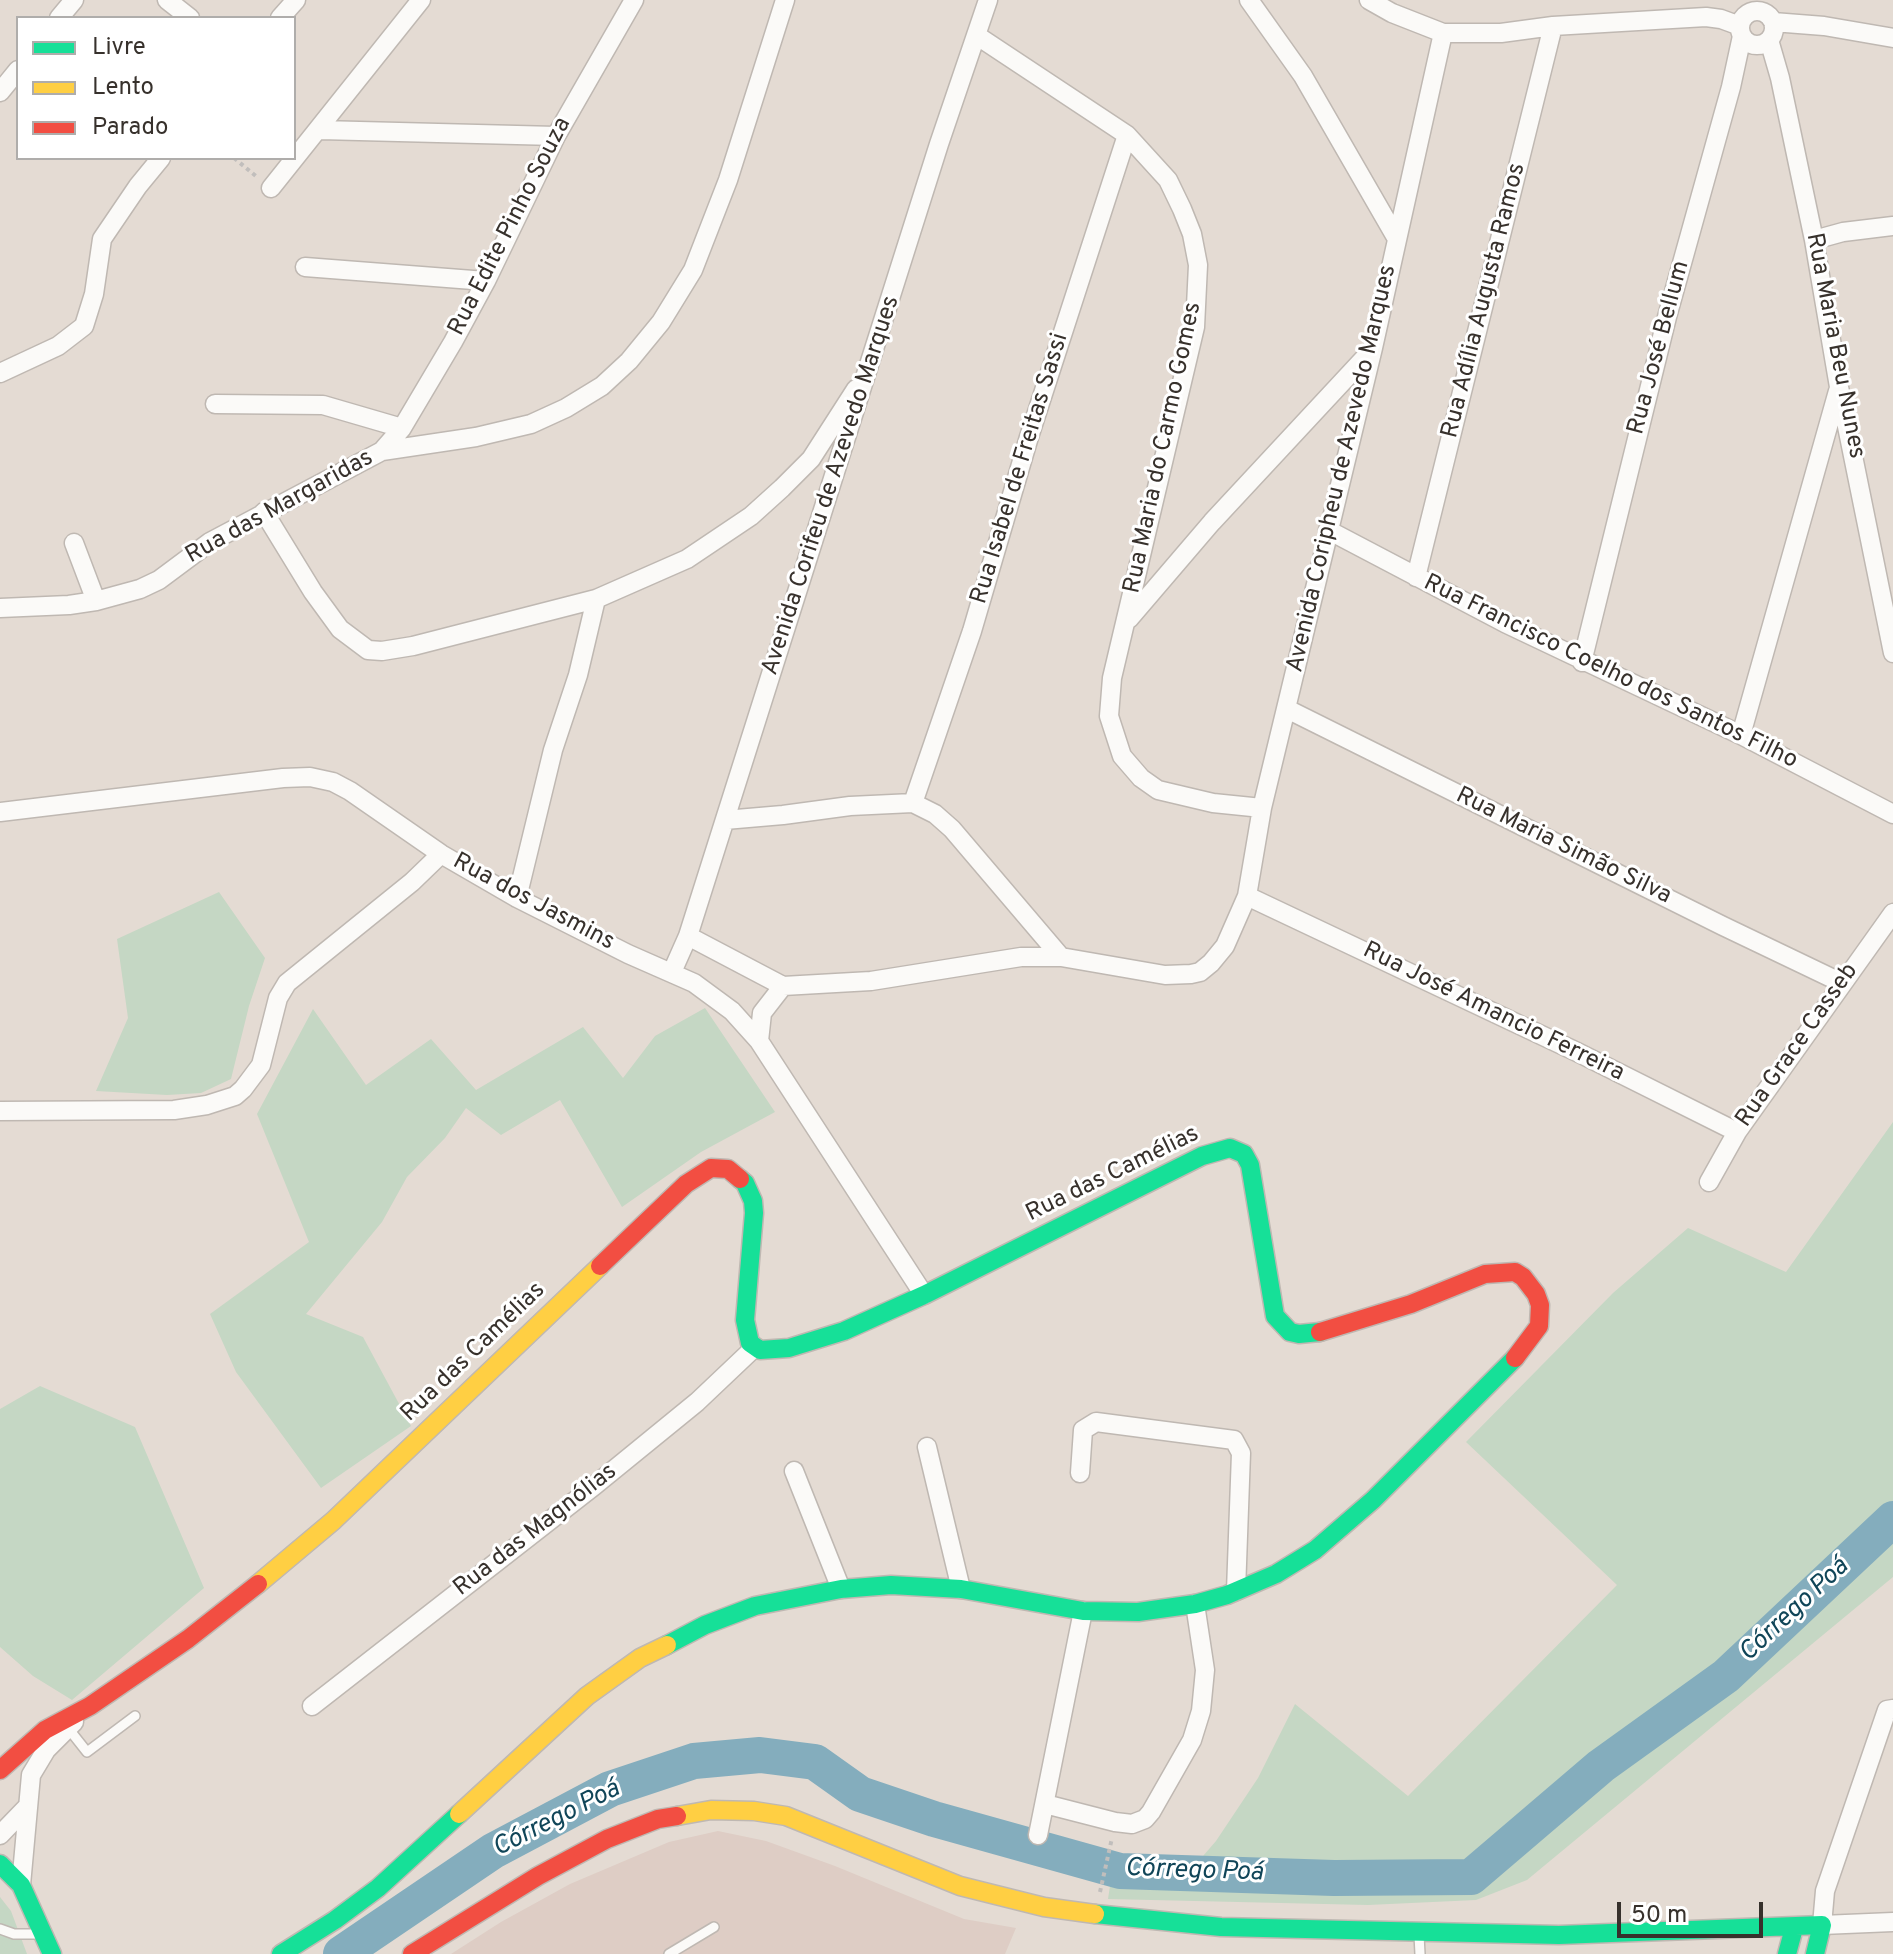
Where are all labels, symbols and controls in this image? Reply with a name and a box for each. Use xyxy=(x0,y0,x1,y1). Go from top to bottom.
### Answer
legend xyxy=(16,16,296,160)
text: Livre xyxy=(92,33,146,63)
text: Lento xyxy=(92,73,154,103)
text: Parado xyxy=(92,113,168,143)
street label: Rua Edite Pinho Souza xyxy=(443,113,579,341)
street label: Rua Adília Augusta Ramos xyxy=(1437,161,1533,441)
street label: Rua Maria Beu Nunes xyxy=(1798,231,1870,461)
street label: Rua José Bellum xyxy=(1623,258,1697,438)
street label: Avenida Coripheu de Azevedo Marques xyxy=(1282,262,1404,676)
street label: Avenida Corifeu de Azevedo Marques xyxy=(757,293,907,679)
street label: Rua Maria do Carmo Gomes xyxy=(1119,300,1209,596)
street label: Rua Isabel de Freitas Sassi xyxy=(966,330,1076,608)
street label: Rua das Margaridas xyxy=(181,444,379,572)
street label: Rua Francisco Coelho dos Santos Filho xyxy=(1418,570,1802,776)
street label: Rua Maria Simão Silva xyxy=(1451,782,1675,912)
street label: Rua dos Jasmins xyxy=(447,848,619,958)
street label: Rua José Amancio Ferreira xyxy=(1358,937,1628,1089)
street label: Rua Grace Casseb xyxy=(1731,959,1865,1133)
street label: Rua das Camélias xyxy=(1022,1121,1204,1229)
street label: Rua das Camélias xyxy=(396,1277,552,1429)
street label: Rua das Magnólias xyxy=(449,1458,623,1604)
water label: Córrego Poá xyxy=(1734,1552,1856,1670)
water label: Córrego Poá xyxy=(488,1775,626,1865)
water label: Córrego Poá xyxy=(1124,1854,1264,1890)
scale bar xyxy=(1621,1886,1767,1936)
text: 50 m xyxy=(1631,1901,1687,1931)

